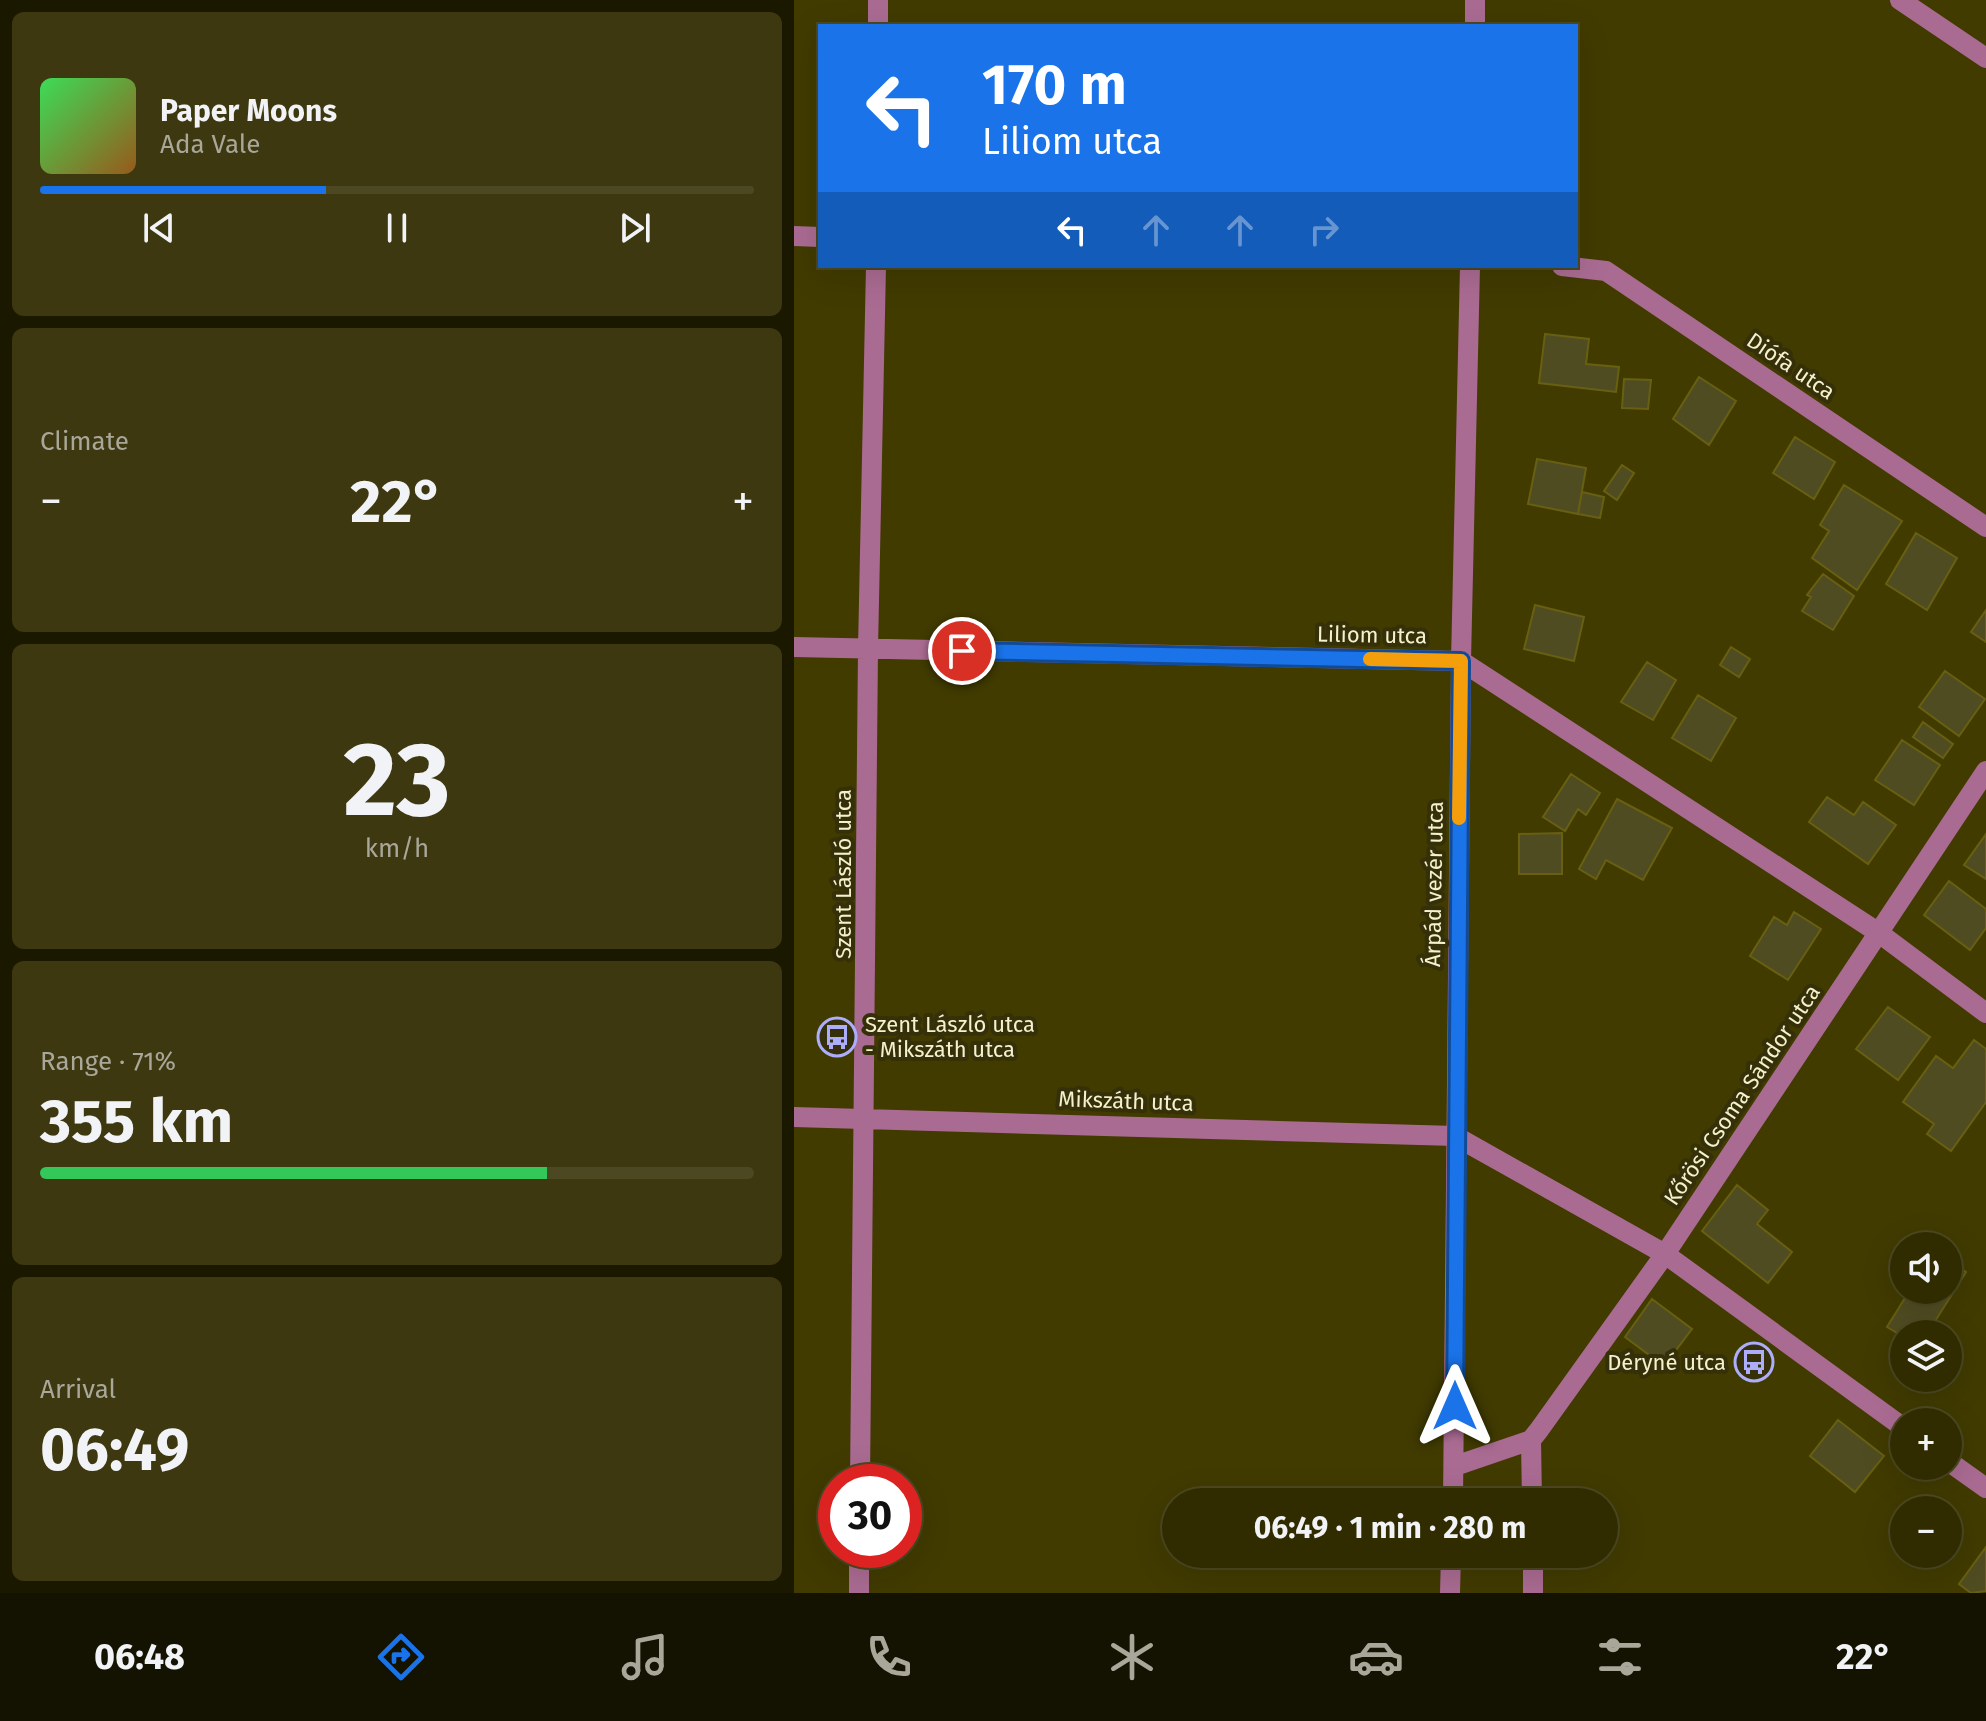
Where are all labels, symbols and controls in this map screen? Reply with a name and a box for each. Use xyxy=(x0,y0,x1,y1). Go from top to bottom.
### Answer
text: 170 m xyxy=(982,52,1127,119)
icon: left xyxy=(850,56,954,160)
text: Paper Moons xyxy=(160,93,337,129)
text: Liliom utca xyxy=(982,120,1162,164)
text: Ada Vale xyxy=(160,129,260,160)
icon: previous xyxy=(137,206,181,250)
icon: pause xyxy=(375,206,419,250)
icon: next xyxy=(613,206,657,250)
icon: left xyxy=(1050,208,1094,252)
icon: ahead xyxy=(1134,208,1178,252)
icon: ahead xyxy=(1218,208,1262,252)
icon: right xyxy=(1302,208,1346,252)
street label: Diófa utca xyxy=(1742,327,1840,405)
text: Climate xyxy=(40,426,129,457)
text: 22° xyxy=(350,466,444,538)
text: − xyxy=(40,475,62,528)
text: + xyxy=(732,475,754,528)
pin xyxy=(928,617,996,685)
street label: Liliom utca xyxy=(1317,621,1427,649)
icon: arrive xyxy=(940,629,984,673)
text: 23 xyxy=(343,718,451,843)
street label: Szent László utca xyxy=(830,789,857,959)
street label: Árpád vezér utca xyxy=(1419,801,1449,967)
text: km/h xyxy=(365,833,429,864)
street label: Kőrösi Csoma Sándor utca xyxy=(1658,980,1826,1210)
place label: Szent László utca - Mikszáth utca xyxy=(865,1011,1035,1063)
bus stop icon: Szent László utca - Mikszáth utca xyxy=(816,1016,858,1058)
text: Range · 71% xyxy=(40,1046,176,1077)
street label: Mikszáth utca xyxy=(1058,1085,1194,1117)
text: 355 km xyxy=(40,1086,233,1158)
map controls xyxy=(1890,1232,1962,1568)
button: sound xyxy=(1890,1232,1962,1304)
button: layers xyxy=(1890,1320,1962,1392)
bus stop icon: Déryné utca xyxy=(1733,1341,1775,1383)
place label: Déryné utca xyxy=(1607,1349,1726,1376)
position arrow xyxy=(1413,1364,1497,1448)
text: Arrival xyxy=(40,1374,116,1405)
button: + xyxy=(1890,1408,1962,1480)
text: 06:49 xyxy=(40,1414,189,1486)
speed limit sign: 30 xyxy=(818,1464,922,1568)
button: − xyxy=(1890,1496,1962,1568)
text: 06:49 · 1 min · 280 m xyxy=(1254,1510,1526,1546)
icon: directions xyxy=(373,1629,429,1685)
icon: music xyxy=(617,1629,673,1685)
icon: phone xyxy=(861,1629,917,1685)
icon: climate xyxy=(1104,1629,1160,1685)
icon: car xyxy=(1348,1629,1404,1685)
icon: filters xyxy=(1592,1629,1648,1685)
text: 06:48 xyxy=(94,1635,185,1679)
text: 22° xyxy=(1836,1635,1892,1679)

